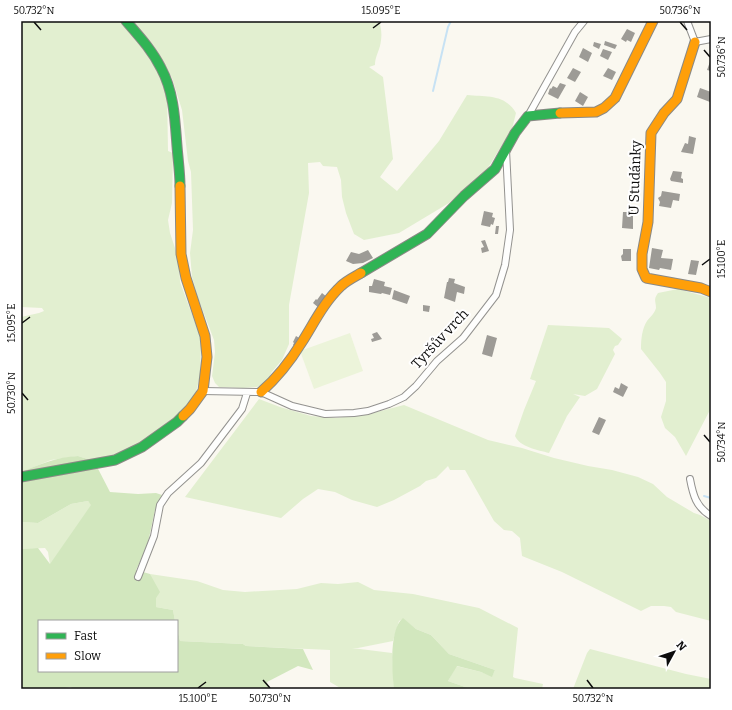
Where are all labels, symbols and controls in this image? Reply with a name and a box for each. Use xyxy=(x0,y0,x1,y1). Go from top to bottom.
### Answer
text: 50.732°N xyxy=(13,5,55,17)
text: 15.095°E xyxy=(362,5,400,17)
text: 50.736°N xyxy=(659,5,701,17)
text: 50.736°N xyxy=(716,36,728,78)
street label: U Studánky xyxy=(625,140,645,216)
text: 15.100°E xyxy=(716,240,728,278)
text: 15.095°E xyxy=(6,304,18,342)
street label: Tyršův vrch xyxy=(408,305,472,372)
text: 50.730°N xyxy=(6,372,18,414)
text: 50.734°N xyxy=(716,421,728,463)
legend xyxy=(38,620,178,672)
text: Fast xyxy=(74,629,98,643)
north arrow xyxy=(654,632,694,672)
text: N xyxy=(674,638,689,654)
text: Slow xyxy=(74,649,101,663)
text: 15.100°E xyxy=(179,693,217,705)
text: 50.730°N xyxy=(249,693,291,705)
text: 50.732°N xyxy=(572,693,614,705)

